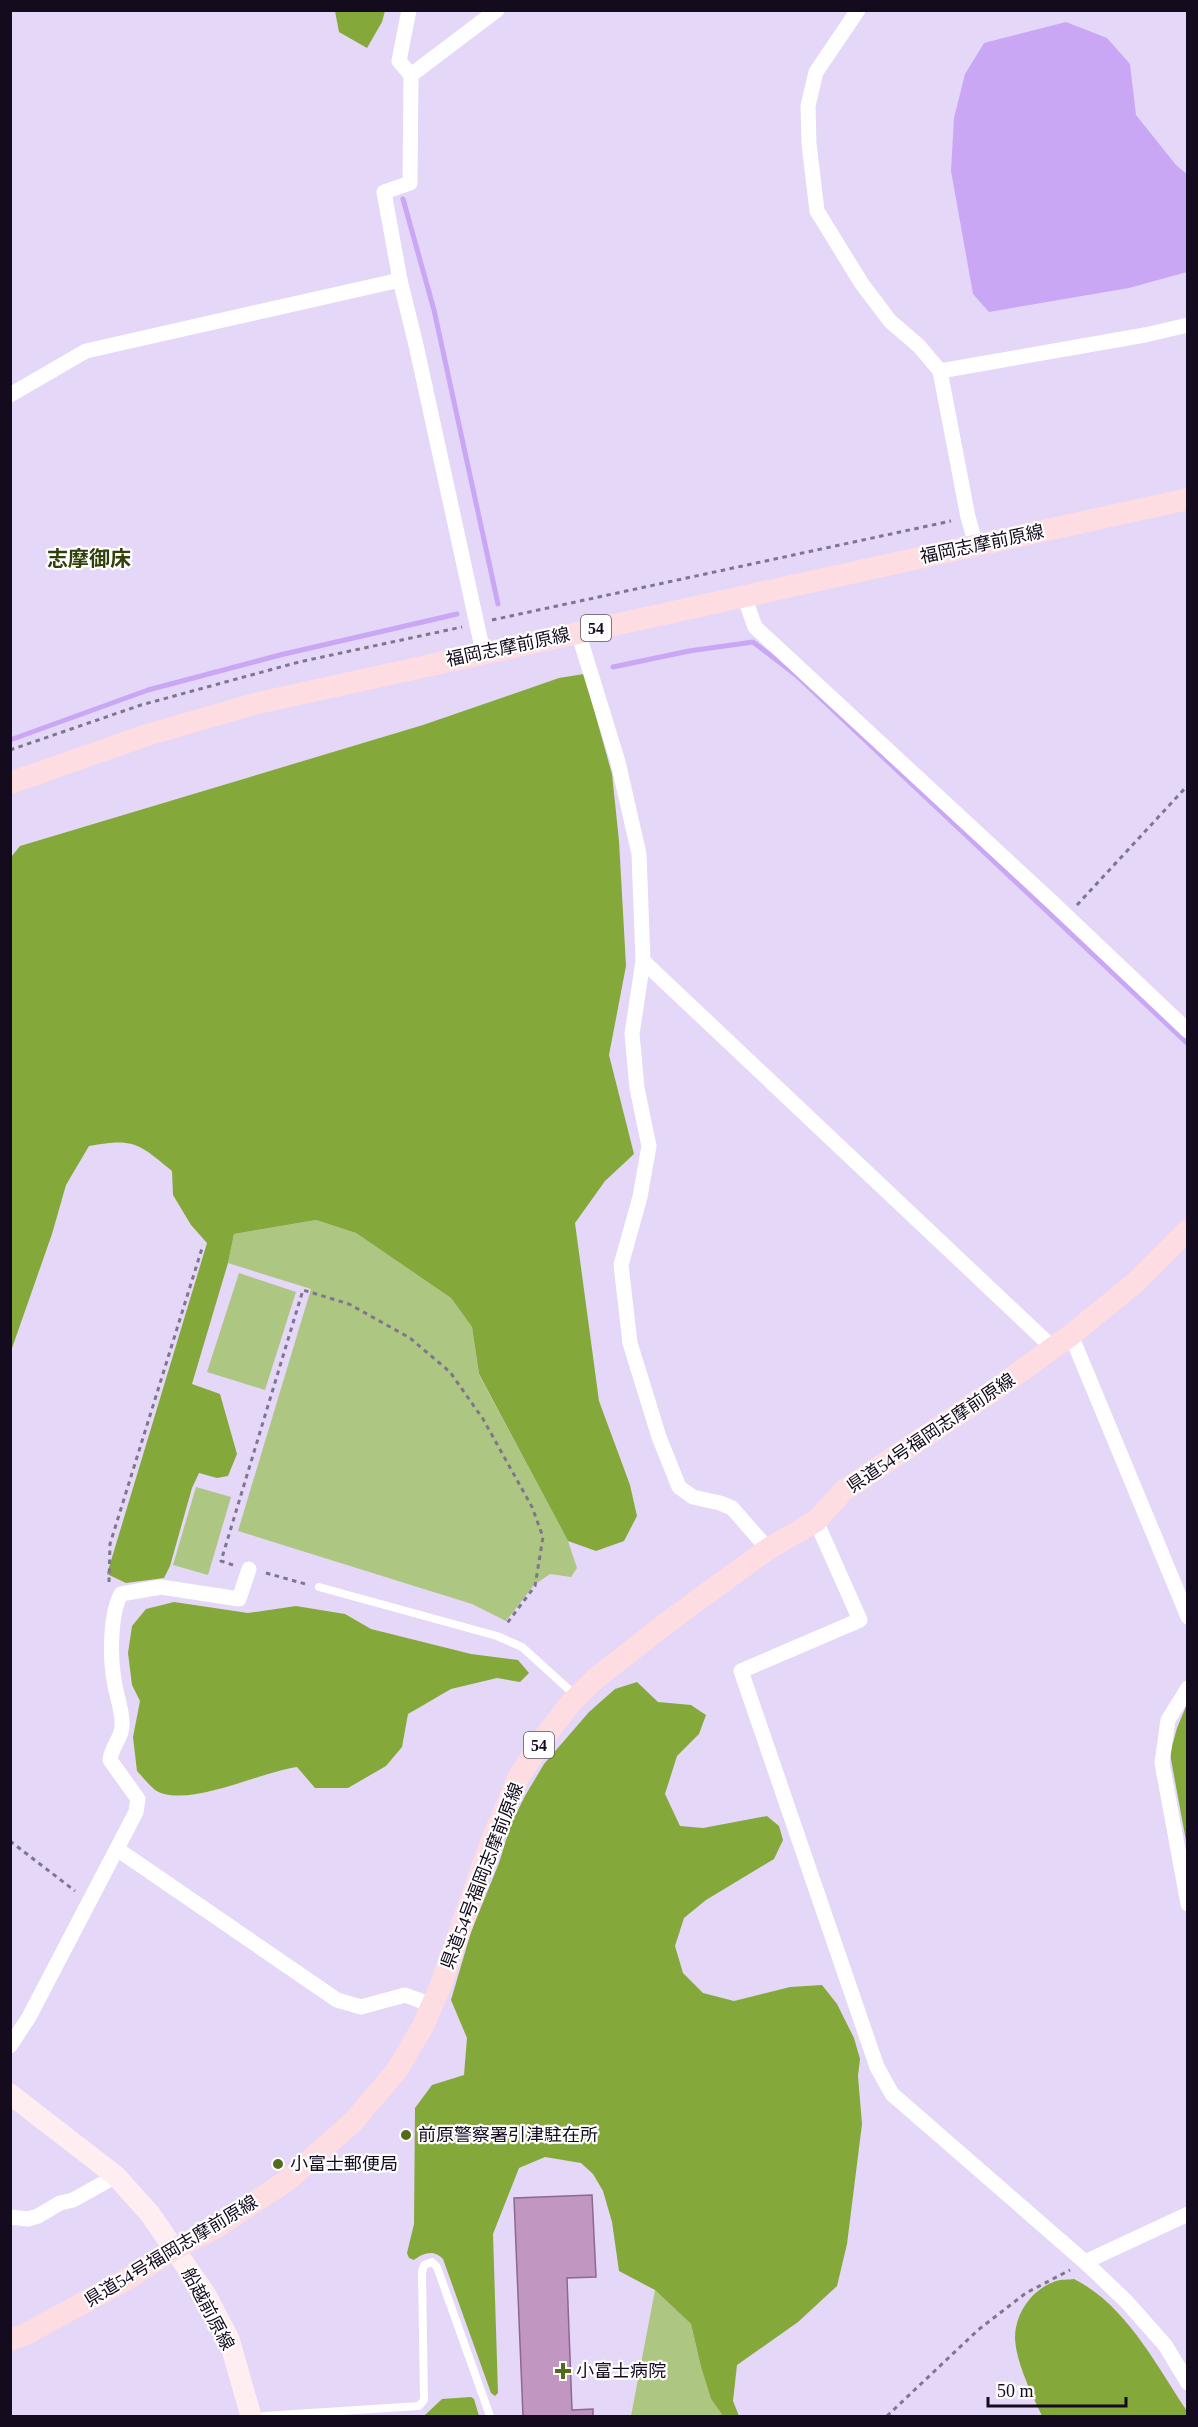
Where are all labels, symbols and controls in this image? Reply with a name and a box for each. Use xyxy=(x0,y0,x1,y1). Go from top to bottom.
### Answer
street label: 福岡志摩前原線 xyxy=(918,521,1046,567)
district label: 志摩御床 xyxy=(47,547,131,571)
road number: 54 xyxy=(581,615,611,641)
street label: 福岡志摩前原線 xyxy=(444,624,572,670)
street label: 県道54号福岡志摩前原線 xyxy=(843,1369,1019,1497)
road number: 54 xyxy=(524,1732,554,1758)
street label: 県道54号福岡志摩前原線 xyxy=(437,1780,527,1972)
place label: 前原警察署引津駐在所 xyxy=(418,2125,598,2145)
marker: 前原警察署引津駐在所 xyxy=(399,2128,413,2142)
place label: 小富士郵便局 xyxy=(290,2154,398,2174)
marker: 小富士郵便局 xyxy=(271,2157,285,2171)
street label: 県道54号福岡志摩前原線 xyxy=(81,2191,261,2311)
street label: 船越前原線 xyxy=(178,2265,238,2353)
place label: 小富士病院 xyxy=(576,2361,666,2381)
marker: 小富士病院 xyxy=(554,2362,572,2380)
scale bar xyxy=(988,2370,1126,2408)
text: 50 m xyxy=(997,2381,1034,2401)

